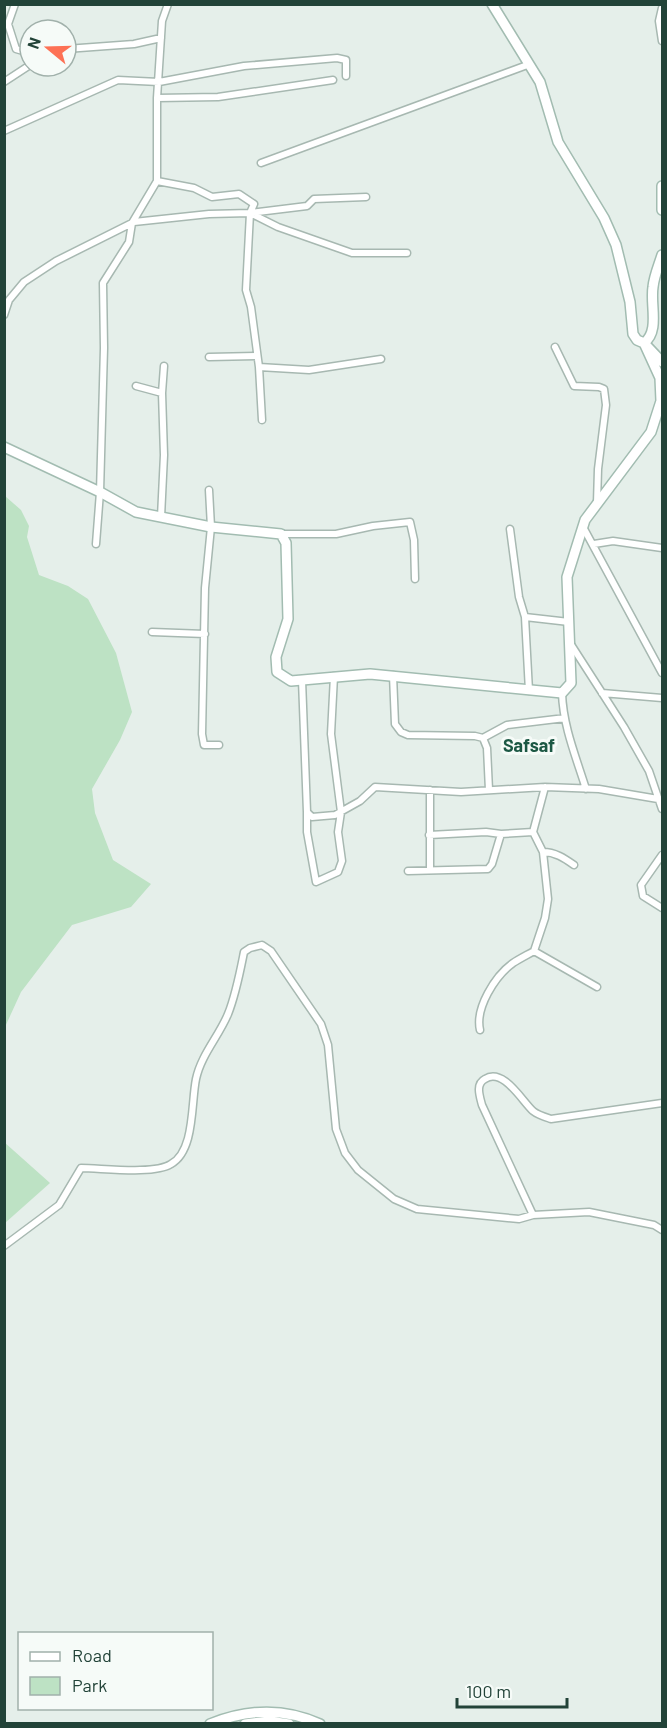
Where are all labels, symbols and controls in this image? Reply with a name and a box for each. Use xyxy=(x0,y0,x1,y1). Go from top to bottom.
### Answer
north arrow xyxy=(18,18,78,78)
text: N xyxy=(23,35,44,51)
district label: Safsaf xyxy=(503,734,555,756)
legend xyxy=(18,1632,213,1710)
text: Road xyxy=(72,1644,112,1666)
scale bar xyxy=(457,1671,566,1709)
text: Park xyxy=(72,1674,107,1696)
text: 100 m xyxy=(466,1680,511,1702)

